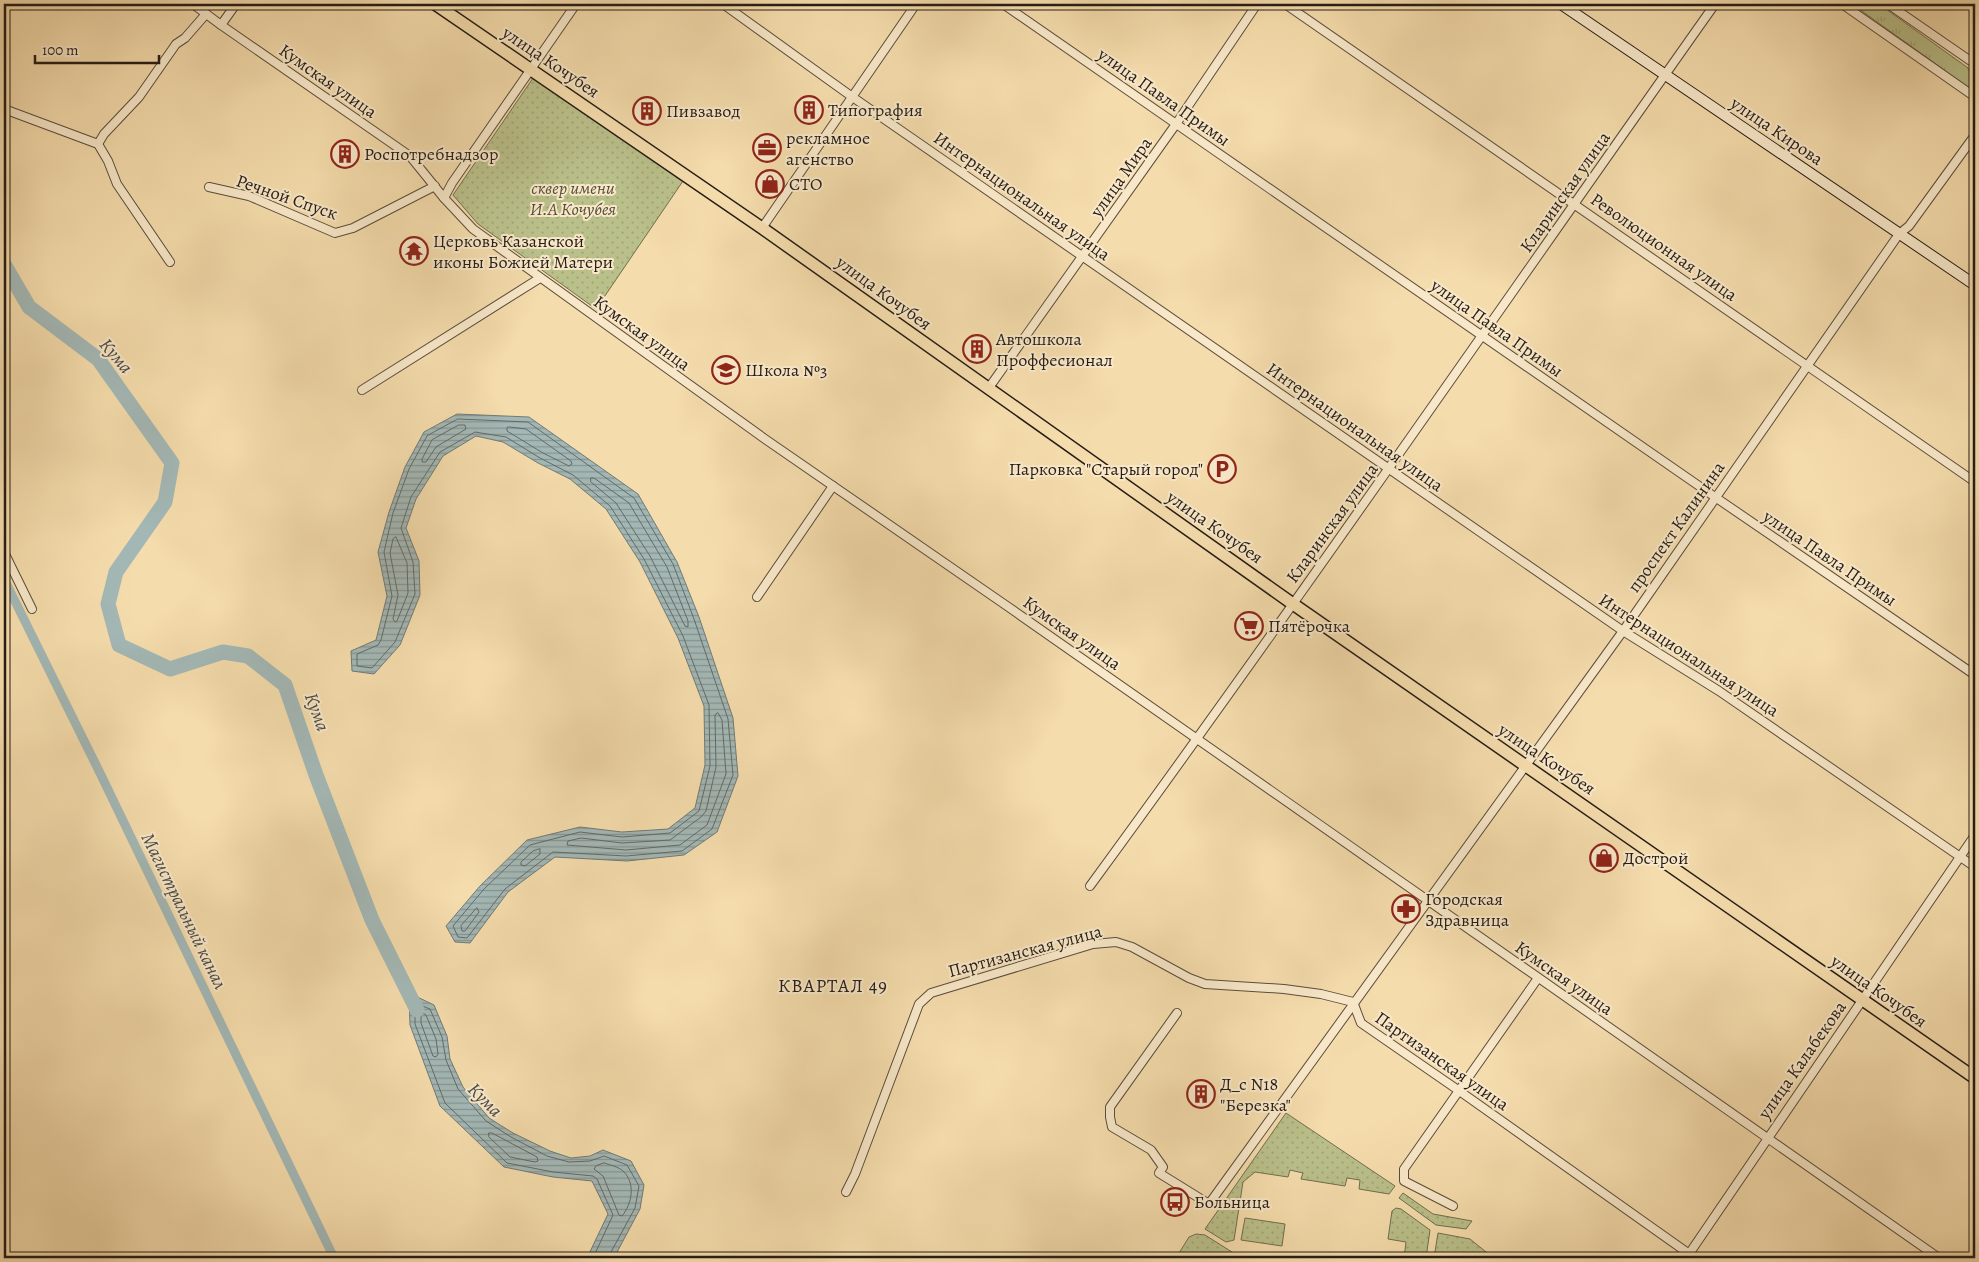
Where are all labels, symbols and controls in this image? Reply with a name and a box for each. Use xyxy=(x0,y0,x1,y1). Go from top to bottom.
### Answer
street label: улица Кочубея xyxy=(497,20,604,103)
scale bar xyxy=(35,32,159,64)
street label: Кумская улица xyxy=(274,38,382,124)
text: 100 m xyxy=(42,40,79,60)
street label: улица Павла Примы xyxy=(1092,42,1235,152)
street label: улица Кирова xyxy=(1725,91,1829,171)
building icon: Типография xyxy=(794,95,824,125)
building icon: Пивзавод xyxy=(632,96,662,126)
place label: Типография xyxy=(828,98,923,122)
place label: Пивзавод xyxy=(666,99,740,123)
place label: рекламное агенство xyxy=(786,126,870,171)
street label: Интернациональная улица xyxy=(929,126,1116,267)
street label: Кларинская улица xyxy=(1514,126,1616,257)
street label: улица Мира xyxy=(1084,131,1158,223)
office icon: рекламное агенство xyxy=(752,133,782,163)
building icon: Роспотребнадзор xyxy=(330,139,360,169)
place label: Роспотребнадзор xyxy=(364,142,498,166)
street label: Речной Спуск xyxy=(233,168,341,226)
shop icon: СТО xyxy=(755,169,785,199)
place label: СТО xyxy=(789,172,822,196)
park label: сквер имени И.А Кочубея xyxy=(530,176,616,221)
street label: Революционная улица xyxy=(1586,187,1743,307)
place label: Церковь Казанской иконы Божией Матери xyxy=(433,229,613,274)
temple icon: Церковь Казанской иконы Божией Матери xyxy=(399,236,429,266)
street label: улица Кочубея xyxy=(831,250,936,336)
street label: улица Павла Примы xyxy=(1425,273,1568,383)
street label: Кумская улица xyxy=(589,290,696,377)
place label: Автошкола Проффесионал xyxy=(995,327,1113,372)
water label: Кума xyxy=(93,333,139,380)
building icon: Автошкола Проффесионал xyxy=(962,334,992,364)
school or university icon: Школа №3 xyxy=(711,355,741,385)
street label: Интернациональная улица xyxy=(1262,357,1449,498)
place label: Школа №3 xyxy=(745,358,828,382)
parking icon: Парковка "Старый город" xyxy=(1207,454,1237,484)
street label: проспект Калинина xyxy=(1622,456,1731,597)
place label: Парковка "Старый город" xyxy=(1009,457,1203,481)
street label: Кларинская улица xyxy=(1280,458,1384,588)
street label: улица Кочубея xyxy=(1161,484,1268,569)
street label: улица Павла Примы xyxy=(1758,504,1902,612)
street label: Интернациональная улица xyxy=(1594,588,1784,723)
street label: Кумская улица xyxy=(1018,590,1126,676)
supermarket icon: Пятёрочка xyxy=(1234,611,1264,641)
place label: Пятёрочка xyxy=(1268,614,1351,638)
water label: Кума xyxy=(298,689,336,735)
street label: улица Кочубея xyxy=(1493,717,1600,800)
water label: Магистральный канал xyxy=(135,828,233,994)
shop icon: Дострой xyxy=(1589,843,1619,873)
place label: Дострой xyxy=(1623,846,1689,870)
place label: Городская Здравница xyxy=(1425,887,1510,932)
pharmacy icon: Городская Здравница xyxy=(1391,894,1421,924)
street label: Партизанская улица xyxy=(945,919,1105,983)
street label: Кумская улица xyxy=(1510,935,1618,1021)
street label: улица Кочубея xyxy=(1825,948,1932,1033)
district label: КВАРТАЛ 49 xyxy=(778,973,888,999)
street label: улица Калабекова xyxy=(1752,996,1852,1125)
street label: Партизанская улица xyxy=(1370,1006,1514,1117)
place label: Д_с N18 "Березка" xyxy=(1220,1072,1291,1117)
water label: Кума xyxy=(462,1077,508,1123)
building icon: Д_с N18 "Березка" xyxy=(1186,1079,1216,1109)
bus stop icon: Больница xyxy=(1160,1187,1190,1217)
place label: Больница xyxy=(1194,1190,1271,1214)

